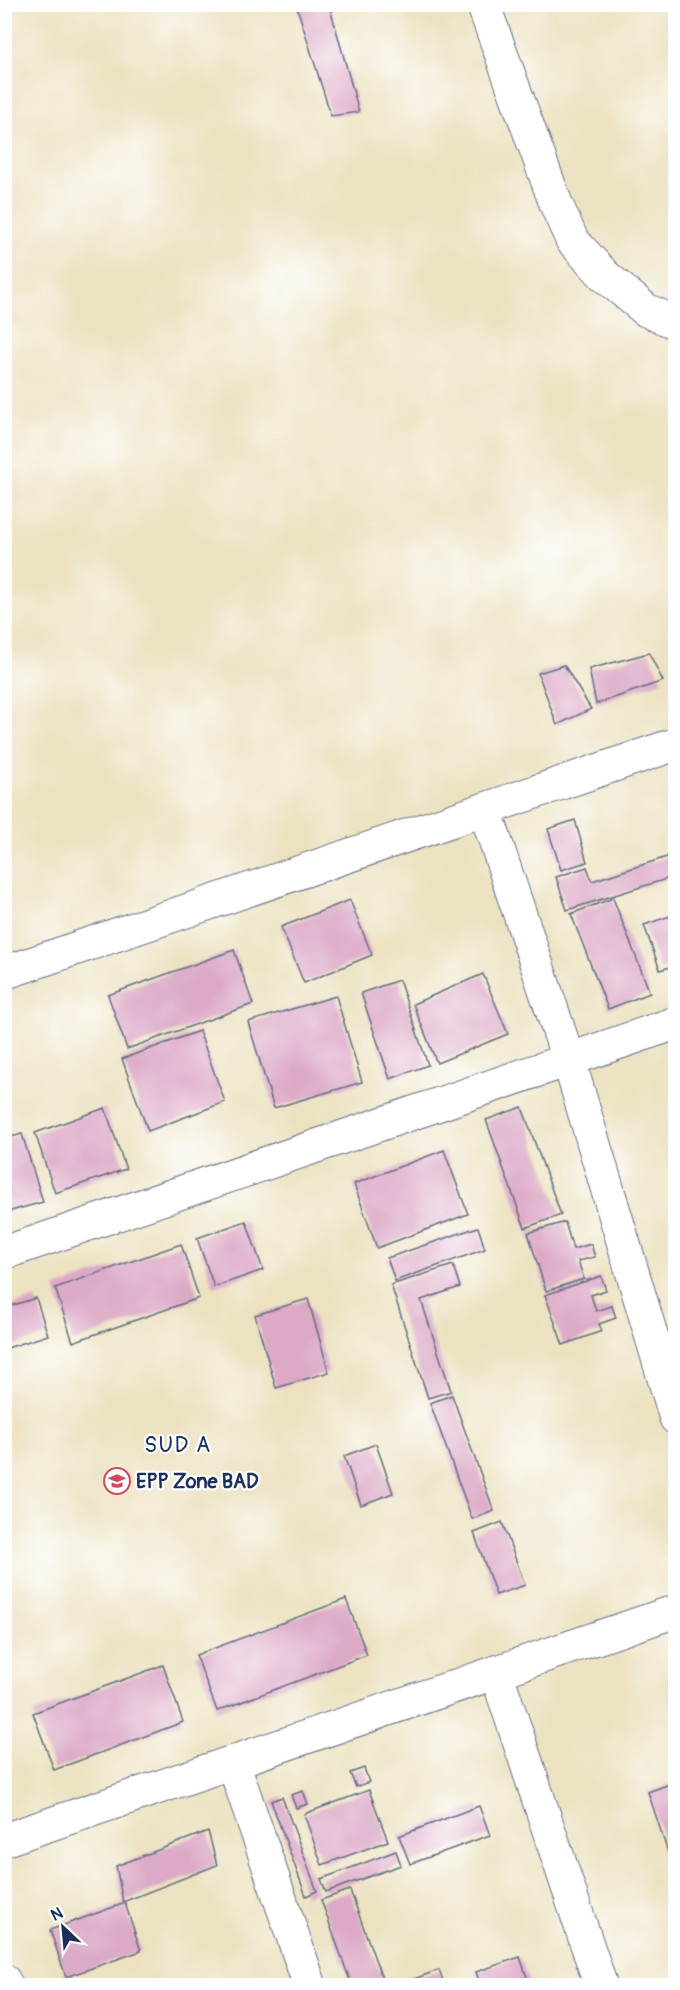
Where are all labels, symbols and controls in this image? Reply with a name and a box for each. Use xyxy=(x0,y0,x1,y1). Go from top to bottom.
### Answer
district label: SUD A xyxy=(144,1431,212,1459)
school or university icon: EPP Zone BAD xyxy=(102,1466,132,1496)
place label: EPP Zone BAD xyxy=(136,1469,259,1494)
north arrow xyxy=(33,1897,93,1957)
text: N xyxy=(48,1903,66,1926)

